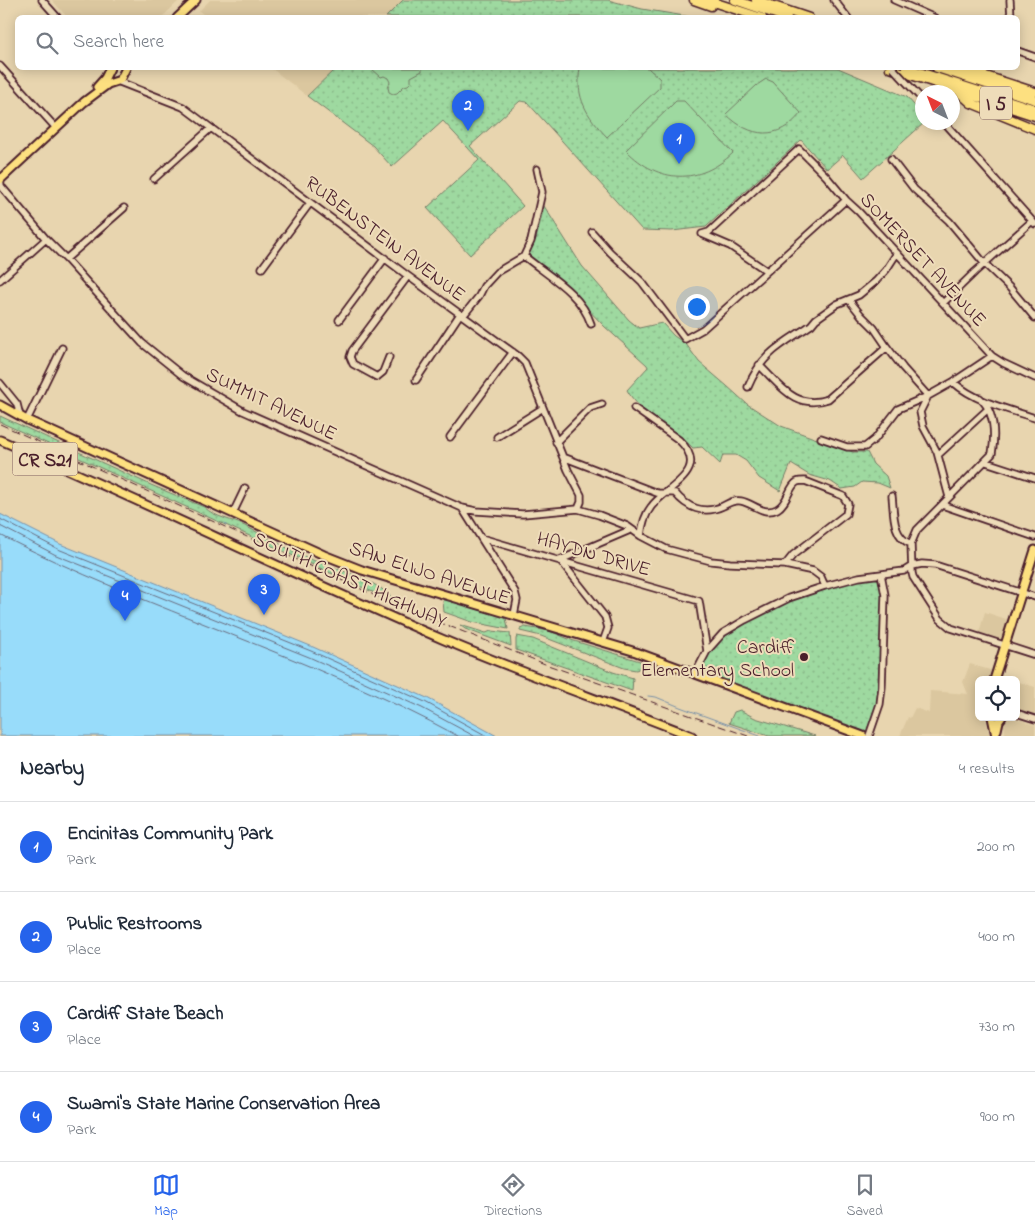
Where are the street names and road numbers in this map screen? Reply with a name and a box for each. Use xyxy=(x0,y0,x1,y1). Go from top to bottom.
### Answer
road number: I 5 xyxy=(980,86,1012,120)
street label: RUBENSTEIN AVENUE xyxy=(298,170,471,310)
street label: SOMERSET AVENUE xyxy=(852,187,992,335)
street label: SUMMIT AVENUE xyxy=(200,361,342,450)
road number: CR S21 xyxy=(12,442,78,476)
street label: SOUTH COAST HIGHWAY xyxy=(247,525,450,637)
street label: HAYDN DRIVE xyxy=(533,525,654,585)
street label: SAN ELIJO AVENUE xyxy=(345,535,514,614)

